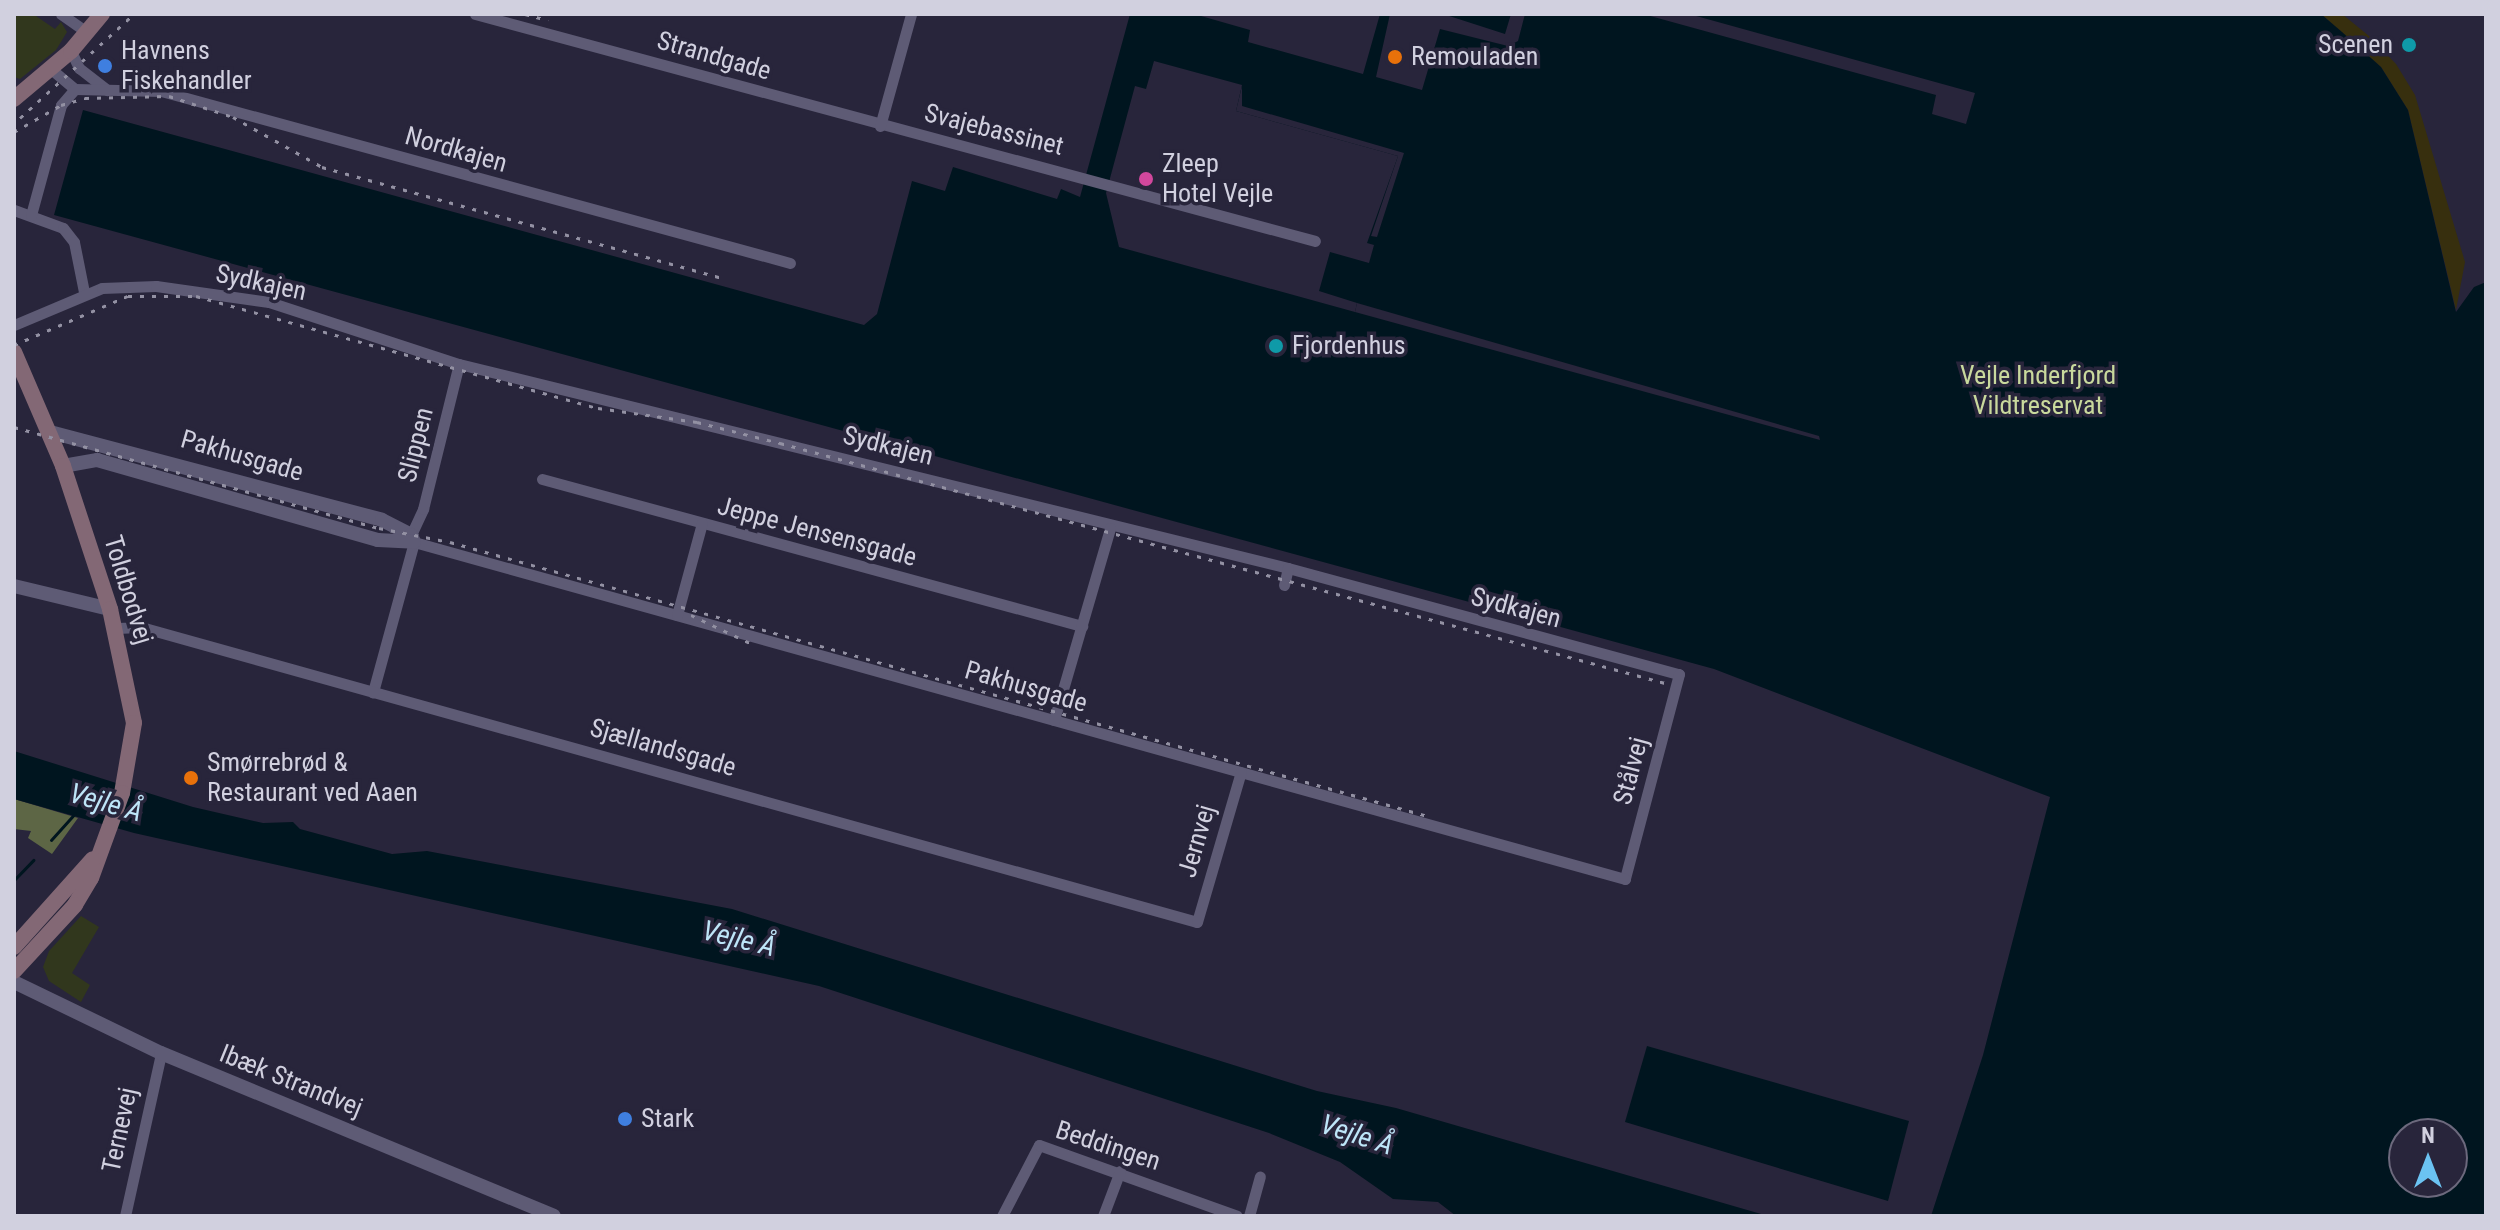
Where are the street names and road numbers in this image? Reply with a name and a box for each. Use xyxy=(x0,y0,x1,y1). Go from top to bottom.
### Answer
street label: Strandgade xyxy=(654,25,774,87)
street label: Svajebassinet xyxy=(921,98,1067,162)
street label: Nordkajen xyxy=(401,121,511,179)
street label: Sydkajen xyxy=(213,258,309,308)
street label: Slippen xyxy=(392,404,440,486)
street label: Sydkajen xyxy=(840,420,936,472)
street label: Pakhusgade xyxy=(177,424,307,488)
street label: Jeppe Jensensgade xyxy=(714,490,920,574)
street label: Toldbodvej xyxy=(97,532,159,648)
street label: Sydkajen xyxy=(1468,581,1564,635)
street label: Pakhusgade xyxy=(961,655,1091,719)
street label: Sjællandsgade xyxy=(586,712,740,784)
street label: Stålvej xyxy=(1607,734,1655,808)
street label: Jernvej xyxy=(1172,801,1222,881)
street label: Ibæk Strandvej xyxy=(215,1038,367,1124)
street label: Ternevej xyxy=(96,1085,144,1175)
street label: Beddingen xyxy=(1052,1114,1164,1178)

